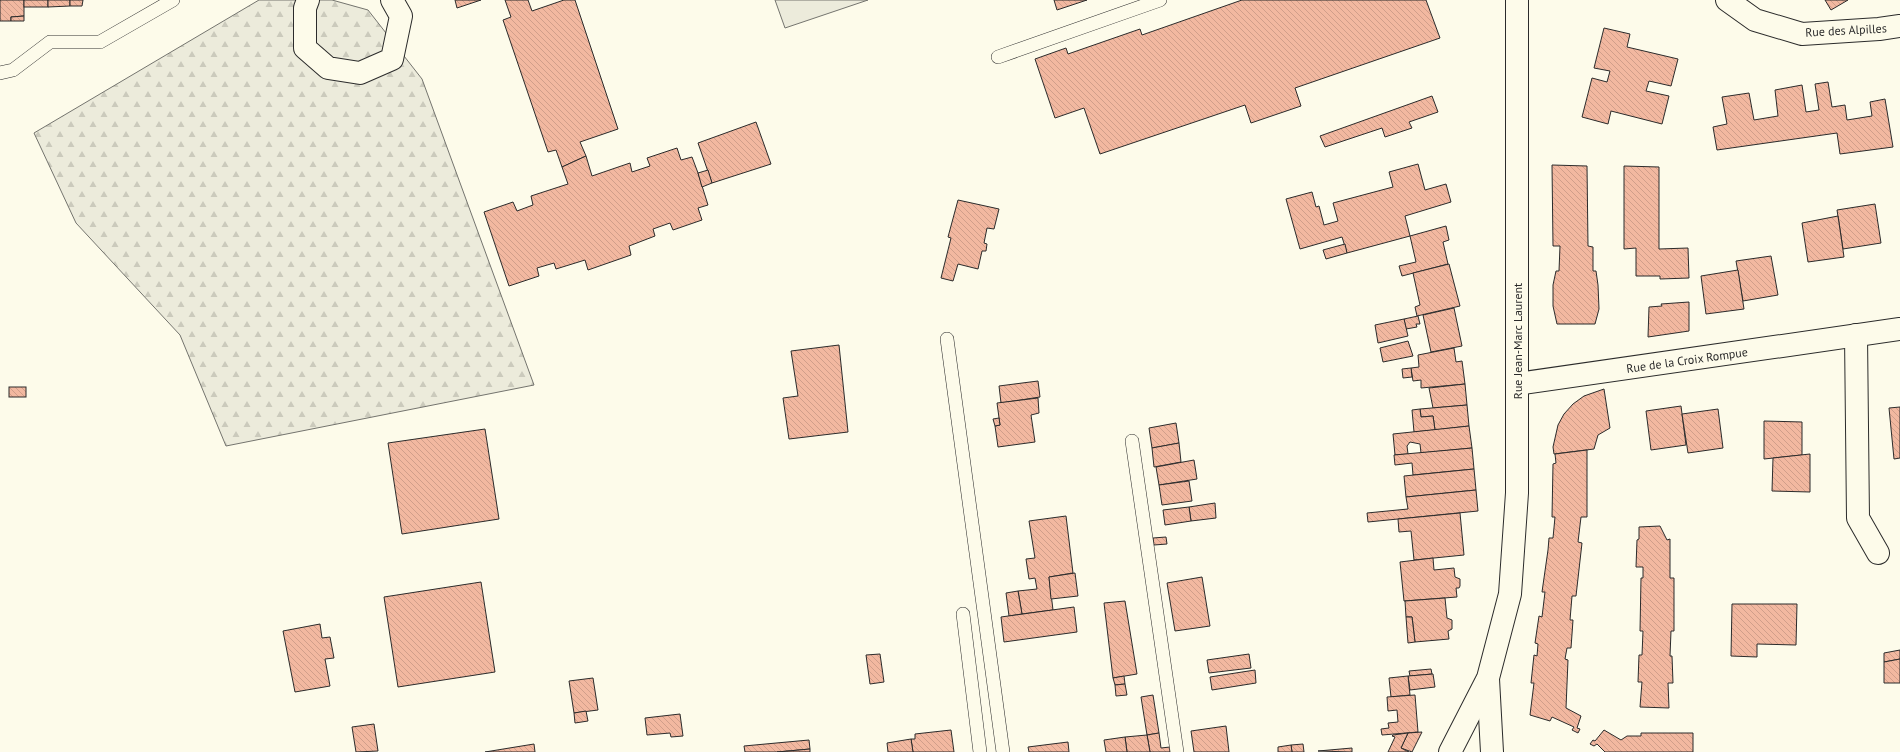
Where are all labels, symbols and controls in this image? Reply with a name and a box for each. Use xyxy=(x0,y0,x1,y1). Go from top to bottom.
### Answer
street label: Rue des Alpilles xyxy=(1805,20,1887,40)
street label: Rue Jean-Marc Laurent xyxy=(1510,283,1525,399)
street label: Rue de la Croix Rompue xyxy=(1625,344,1749,376)

